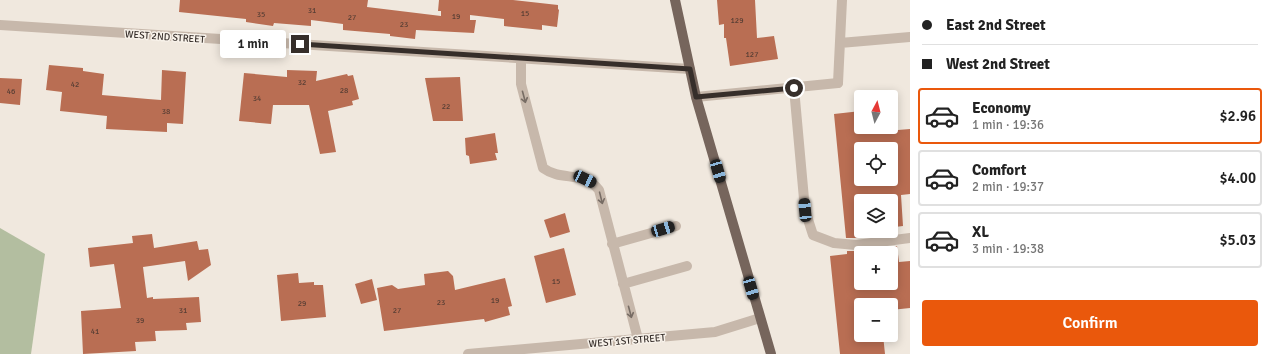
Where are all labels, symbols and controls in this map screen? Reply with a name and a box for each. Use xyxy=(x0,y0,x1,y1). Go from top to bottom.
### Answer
house number: 31 xyxy=(308,5,316,15)
house number: 15 xyxy=(521,8,529,18)
house number: 35 xyxy=(257,9,265,19)
house number: 19 xyxy=(452,11,460,21)
house number: 27 xyxy=(348,12,356,22)
house number: 129 xyxy=(731,15,743,25)
text: East 2nd Street xyxy=(946,16,1046,34)
house number: 23 xyxy=(400,19,408,29)
street label: WEST 2ND STREET xyxy=(125,28,205,46)
callout: 1 min xyxy=(220,30,286,58)
route end xyxy=(291,35,309,53)
text: 1 min xyxy=(237,36,269,52)
house number: 127 xyxy=(746,49,758,59)
text: West 2nd Street xyxy=(946,55,1050,73)
house number: 32 xyxy=(298,77,306,87)
house number: 42 xyxy=(71,79,79,89)
route start xyxy=(785,79,803,97)
house number: 28 xyxy=(340,85,348,95)
house number: 46 xyxy=(7,86,15,96)
one-way arrow xyxy=(521,90,528,103)
north arrow xyxy=(854,90,898,134)
map controls xyxy=(854,90,898,342)
house number: 34 xyxy=(253,93,262,103)
icon: car xyxy=(924,98,960,134)
text: Economy xyxy=(972,99,1031,117)
house number: 22 xyxy=(442,101,450,111)
house number: 38 xyxy=(162,106,170,116)
text: $2.96 xyxy=(1219,107,1256,125)
text: 1 min · 19:36 xyxy=(972,117,1044,133)
button: locate xyxy=(854,142,898,186)
car xyxy=(709,158,727,184)
icon: car xyxy=(924,160,960,196)
text: Comfort xyxy=(972,161,1026,179)
car xyxy=(572,168,598,190)
text: $4.00 xyxy=(1219,169,1256,187)
text: 2 min · 19:37 xyxy=(972,179,1044,195)
one-way arrow xyxy=(597,191,605,204)
button: layers xyxy=(854,194,898,238)
car xyxy=(798,198,812,222)
car xyxy=(650,220,676,238)
icon: car xyxy=(924,222,960,258)
text: XL xyxy=(972,223,989,241)
text: $5.03 xyxy=(1219,231,1256,249)
text: 3 min · 19:38 xyxy=(972,241,1044,257)
button: + xyxy=(854,246,898,290)
car xyxy=(742,275,760,301)
house number: 15 xyxy=(552,276,560,286)
house number: 19 xyxy=(491,295,499,305)
house number: 23 xyxy=(437,297,445,307)
house number: 29 xyxy=(298,298,306,308)
button: − xyxy=(854,298,898,342)
button: Confirm xyxy=(922,300,1258,346)
house number: 31 xyxy=(179,305,187,315)
house number: 27 xyxy=(393,305,401,315)
one-way arrow xyxy=(627,305,635,318)
house number: 39 xyxy=(136,315,144,325)
house number: 41 xyxy=(91,326,99,336)
street label: WEST 1ST STREET xyxy=(588,332,666,350)

